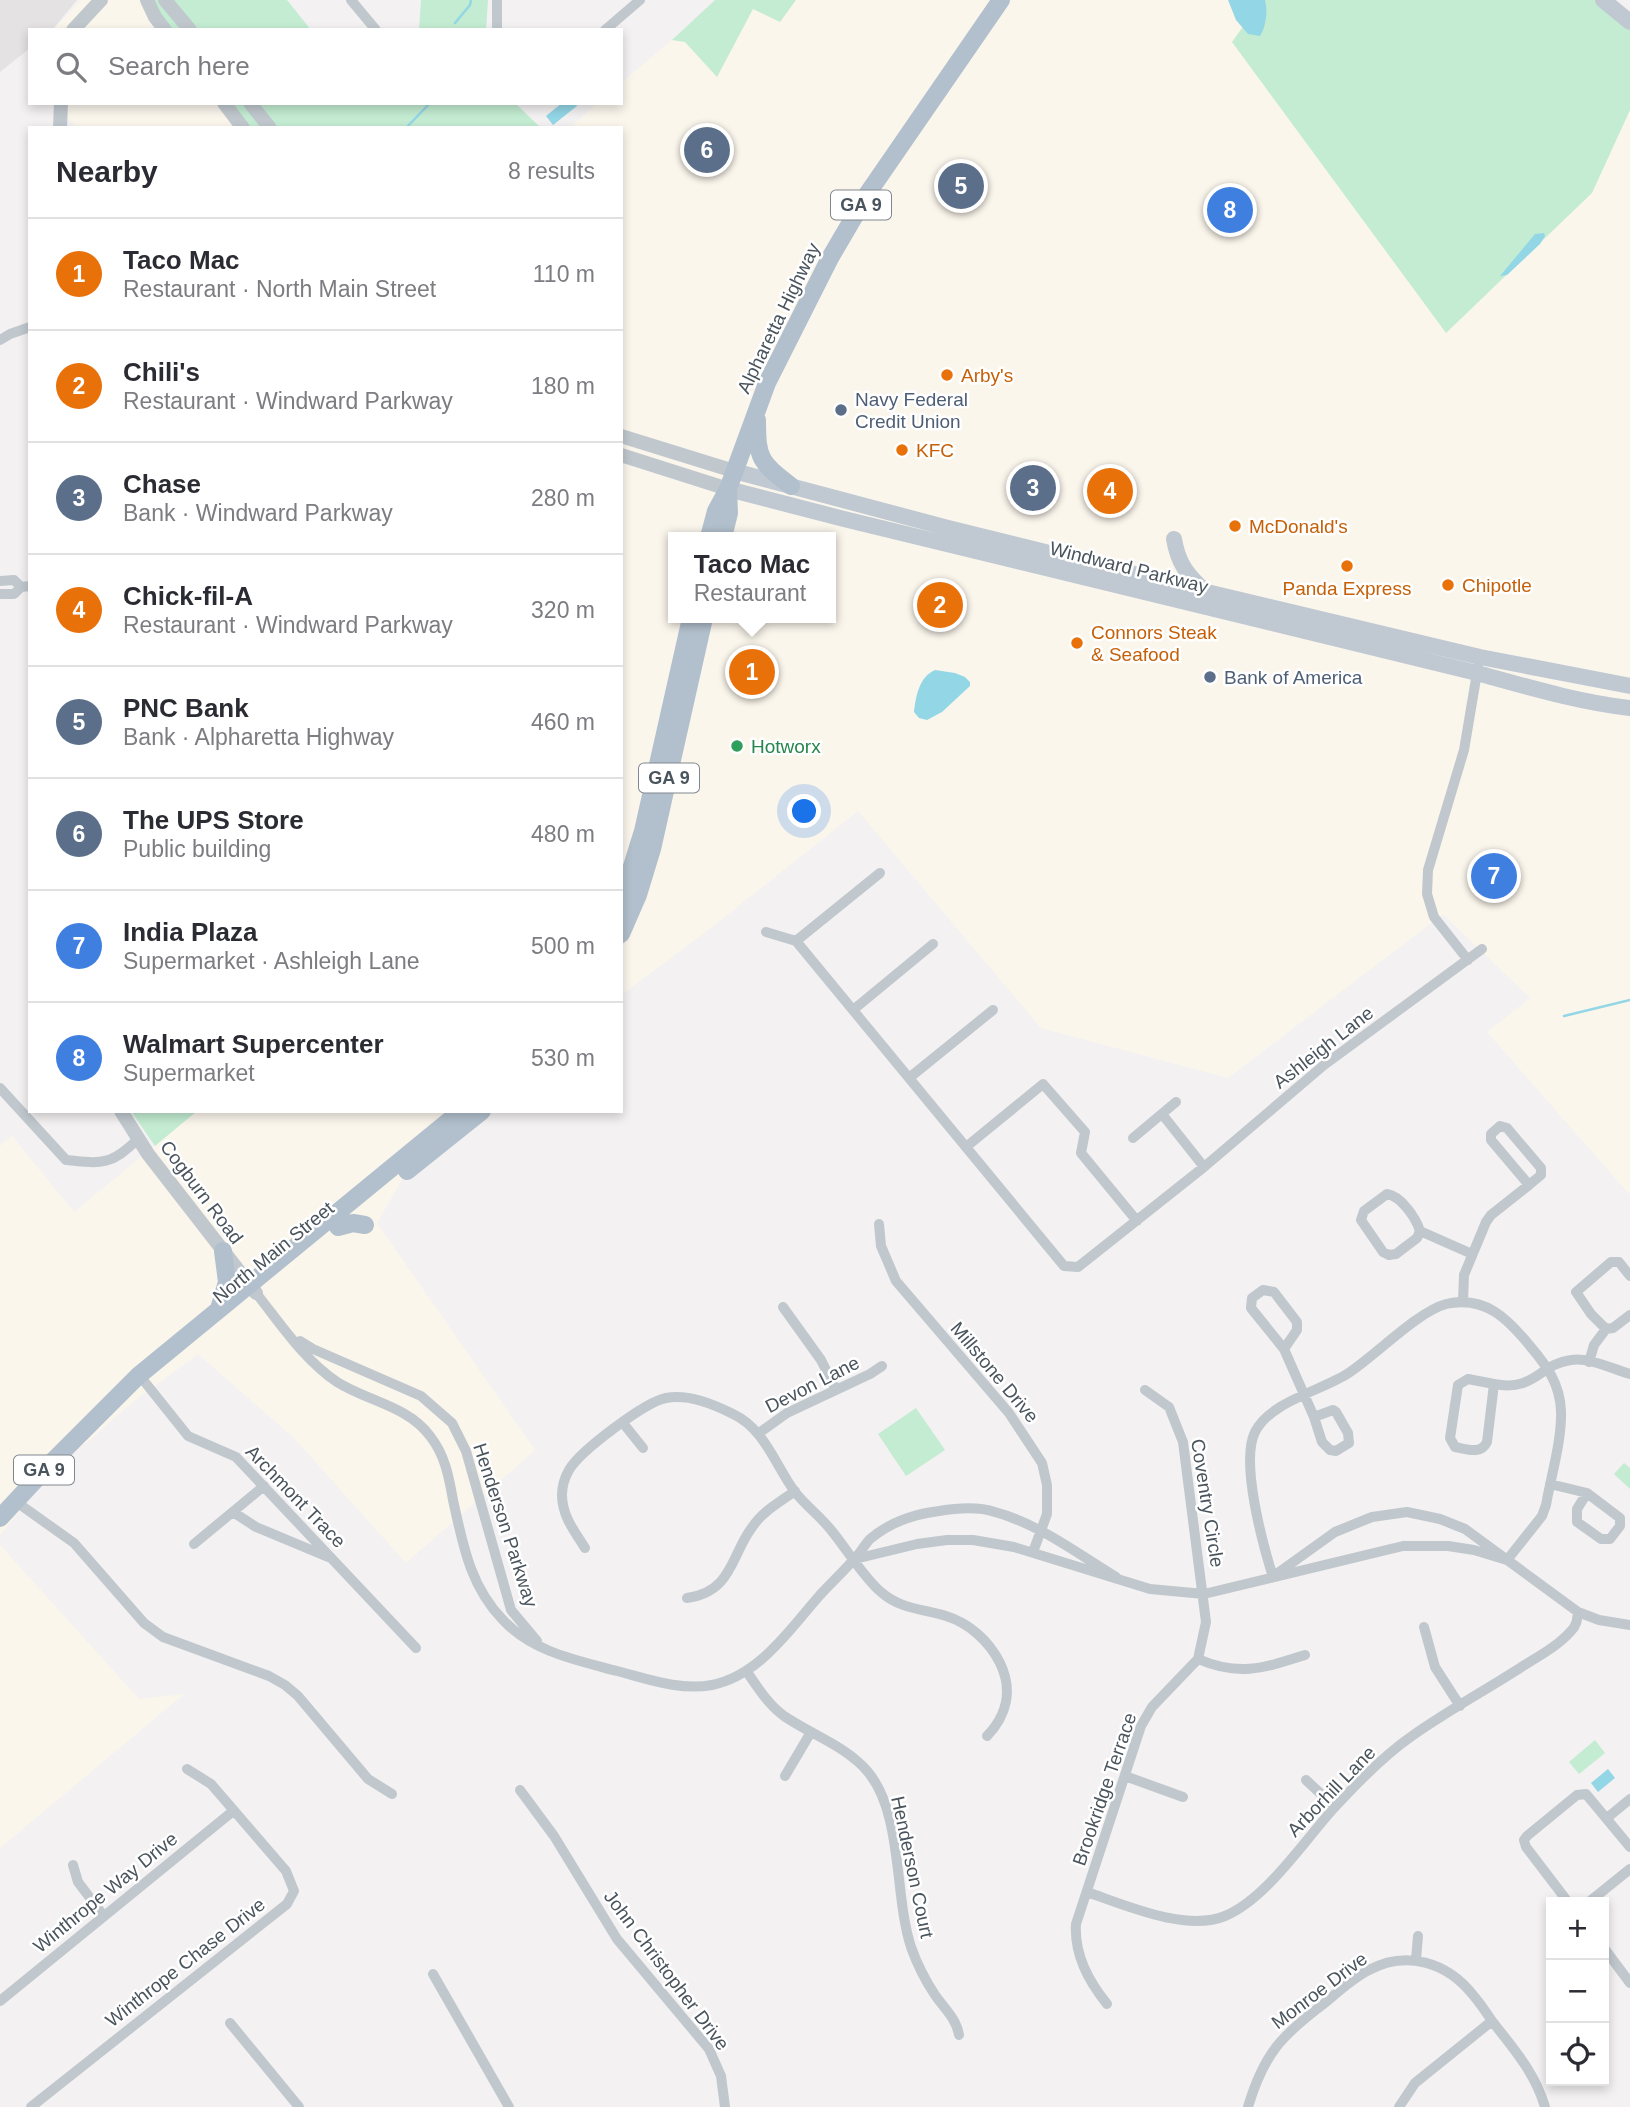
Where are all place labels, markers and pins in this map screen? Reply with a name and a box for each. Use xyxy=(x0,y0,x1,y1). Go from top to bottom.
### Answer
pin: 6 xyxy=(684,124,730,176)
pin: 5 xyxy=(938,160,984,212)
pin: 8 xyxy=(1207,184,1253,236)
place label: Arby's xyxy=(961,365,1013,386)
marker: Arby's xyxy=(939,367,955,383)
place label: Navy Federal Credit Union xyxy=(855,389,968,432)
marker: Navy Federal Credit Union xyxy=(833,402,849,418)
place label: KFC xyxy=(916,440,954,461)
marker: KFC xyxy=(894,442,910,458)
pin: 3 xyxy=(1010,462,1056,514)
pin: 4 xyxy=(1087,465,1133,517)
place label: McDonald's xyxy=(1249,516,1348,537)
marker: McDonald's xyxy=(1227,518,1243,534)
marker: Panda Express xyxy=(1339,558,1355,574)
place label: Chipotle xyxy=(1462,575,1532,596)
marker: Chipotle xyxy=(1440,577,1456,593)
place label: Panda Express xyxy=(1283,578,1411,599)
pin: 2 xyxy=(917,579,963,631)
place label: Connors Steak & Seafood xyxy=(1091,622,1217,665)
marker: Connors Steak & Seafood xyxy=(1069,635,1085,651)
pin: 1 xyxy=(729,646,775,698)
place label: Bank of America xyxy=(1224,667,1363,688)
marker: Bank of America xyxy=(1202,669,1218,685)
place label: Hotworx xyxy=(751,736,821,757)
marker: Hotworx xyxy=(729,738,745,754)
pin: 7 xyxy=(1471,850,1517,902)

